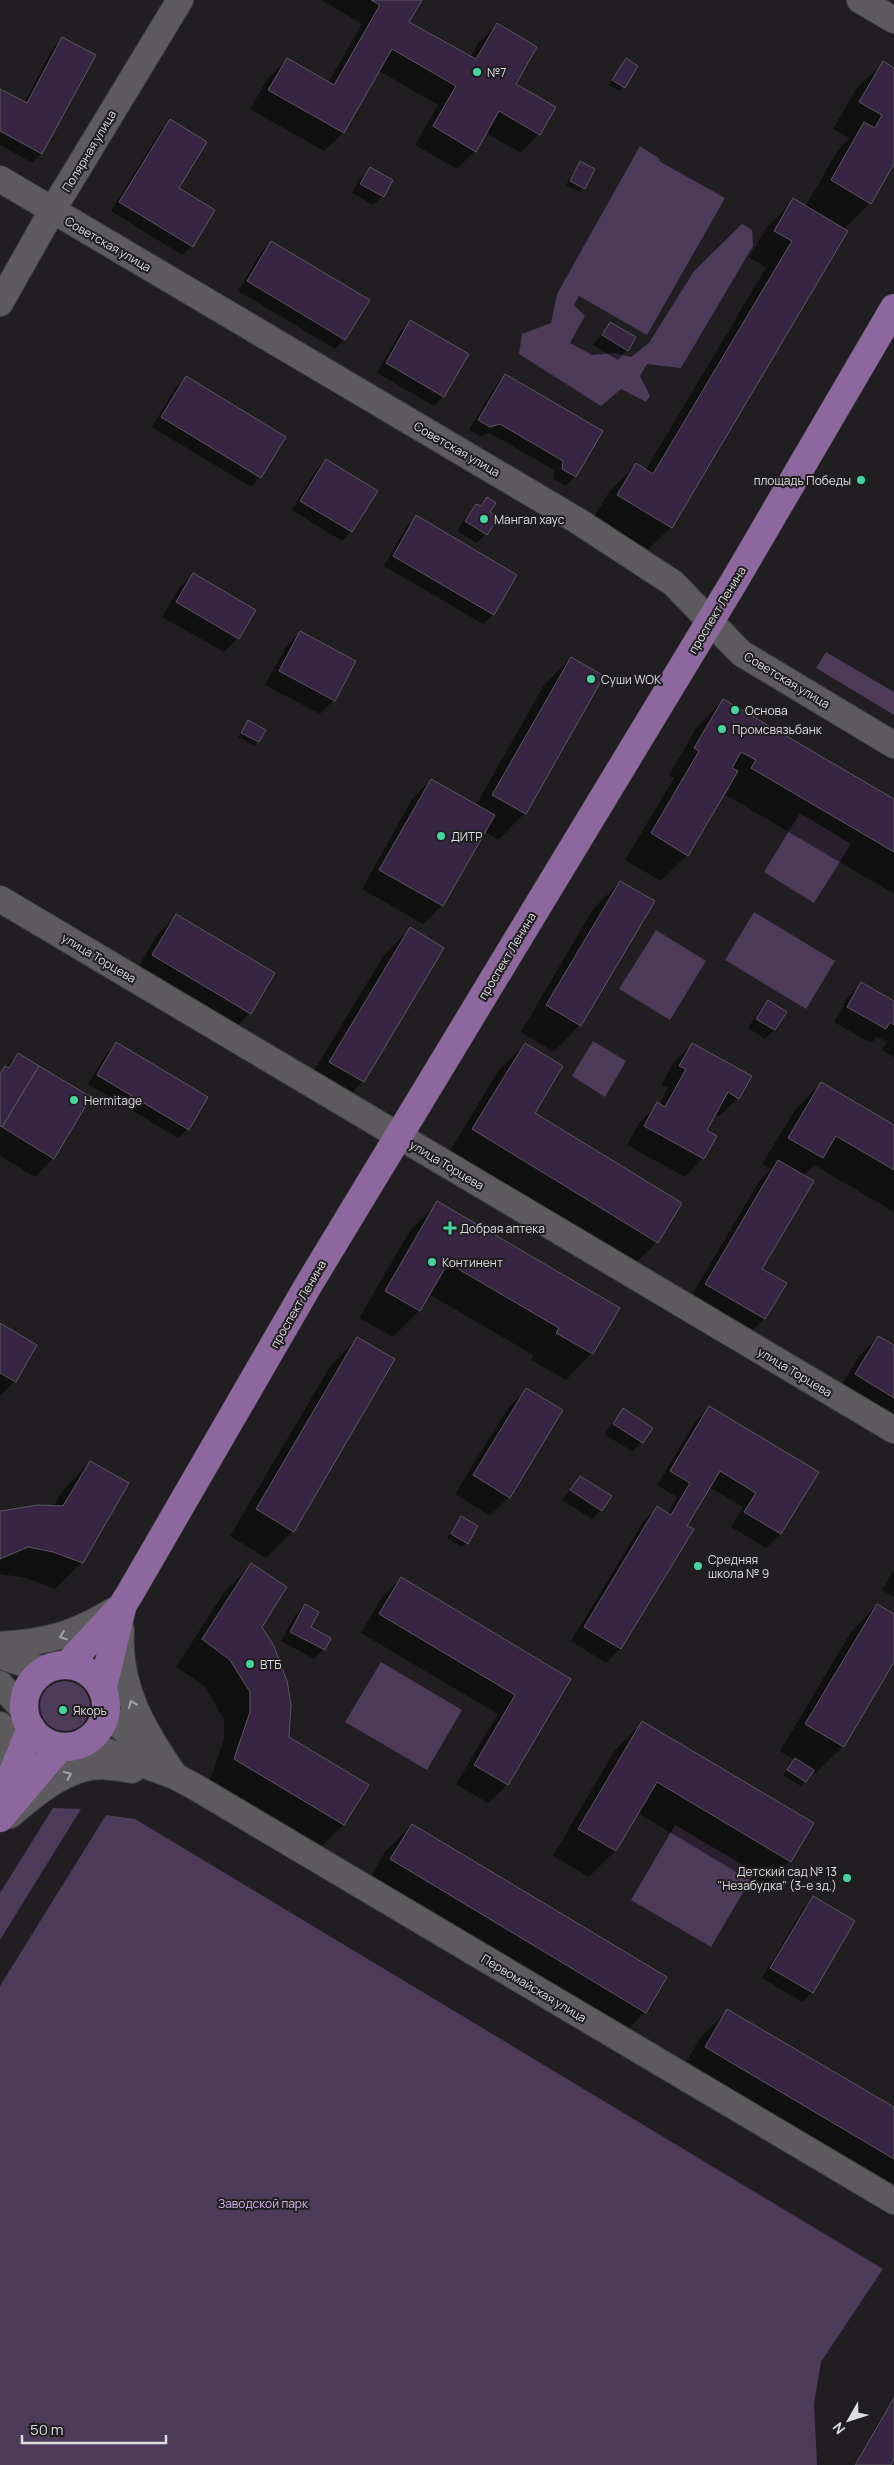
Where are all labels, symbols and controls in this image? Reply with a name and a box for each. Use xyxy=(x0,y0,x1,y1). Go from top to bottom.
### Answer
place label: №7 xyxy=(487,64,506,81)
marker: №7 xyxy=(471,66,483,78)
street label: Полярная улица xyxy=(58,107,120,195)
street label: Советская улица xyxy=(62,212,154,276)
street label: Советская улица xyxy=(411,417,503,481)
place label: площадь Победы xyxy=(754,472,851,489)
marker: площадь Победы xyxy=(855,474,867,486)
place label: Мангал хаус xyxy=(494,511,565,528)
marker: Мангал хаус xyxy=(478,513,490,525)
street label: проспект Ленина xyxy=(684,563,750,657)
street label: Советская улица xyxy=(741,648,833,712)
place label: Суши WOK xyxy=(601,671,662,688)
marker: Суши WOK xyxy=(585,673,597,685)
place label: Основа xyxy=(745,702,788,719)
marker: Основа xyxy=(729,704,741,716)
place label: Промсвязьбанк xyxy=(732,721,823,738)
marker: Промсвязьбанк xyxy=(716,723,728,735)
place label: ДИТР xyxy=(451,828,482,845)
marker: ДИТР xyxy=(435,830,447,842)
street label: проспект Ленина xyxy=(474,909,540,1003)
street label: улица Торцева xyxy=(59,929,139,987)
place label: Hermitage xyxy=(84,1092,142,1109)
marker: Hermitage xyxy=(68,1094,80,1106)
street label: улица Торцева xyxy=(407,1136,487,1194)
place label: Добрая аптека xyxy=(460,1220,545,1237)
marker: Добрая аптека xyxy=(444,1222,456,1234)
place label: Континент xyxy=(442,1254,503,1271)
marker: Континент xyxy=(426,1256,438,1268)
street label: проспект Ленина xyxy=(266,1257,330,1351)
street label: улица Торцева xyxy=(755,1343,835,1401)
place label: Средняя школа № 9 xyxy=(708,1551,769,1582)
marker: Средняя школа № 9 xyxy=(692,1560,704,1572)
one-way arrow xyxy=(59,1630,67,1640)
place label: ВТБ xyxy=(260,1656,282,1673)
marker: ВТБ xyxy=(244,1658,256,1670)
one-way arrow xyxy=(128,1700,139,1709)
place label: Якорь xyxy=(73,1702,107,1719)
marker: Якорь xyxy=(57,1704,69,1716)
one-way arrow xyxy=(63,1771,72,1781)
place label: Детский сад № 13 "Незабудка" (3-е зд.) xyxy=(717,1863,837,1894)
marker: Детский сад № 13 "Незабудка" (3-е зд.) xyxy=(841,1872,853,1884)
street label: Первомайская улица xyxy=(478,1950,590,2026)
park label: Заводской парк xyxy=(218,2195,309,2212)
north arrow xyxy=(824,2395,874,2445)
scale bar xyxy=(22,2412,166,2444)
text: 50 m xyxy=(30,2419,64,2440)
text: N xyxy=(828,2419,849,2438)

